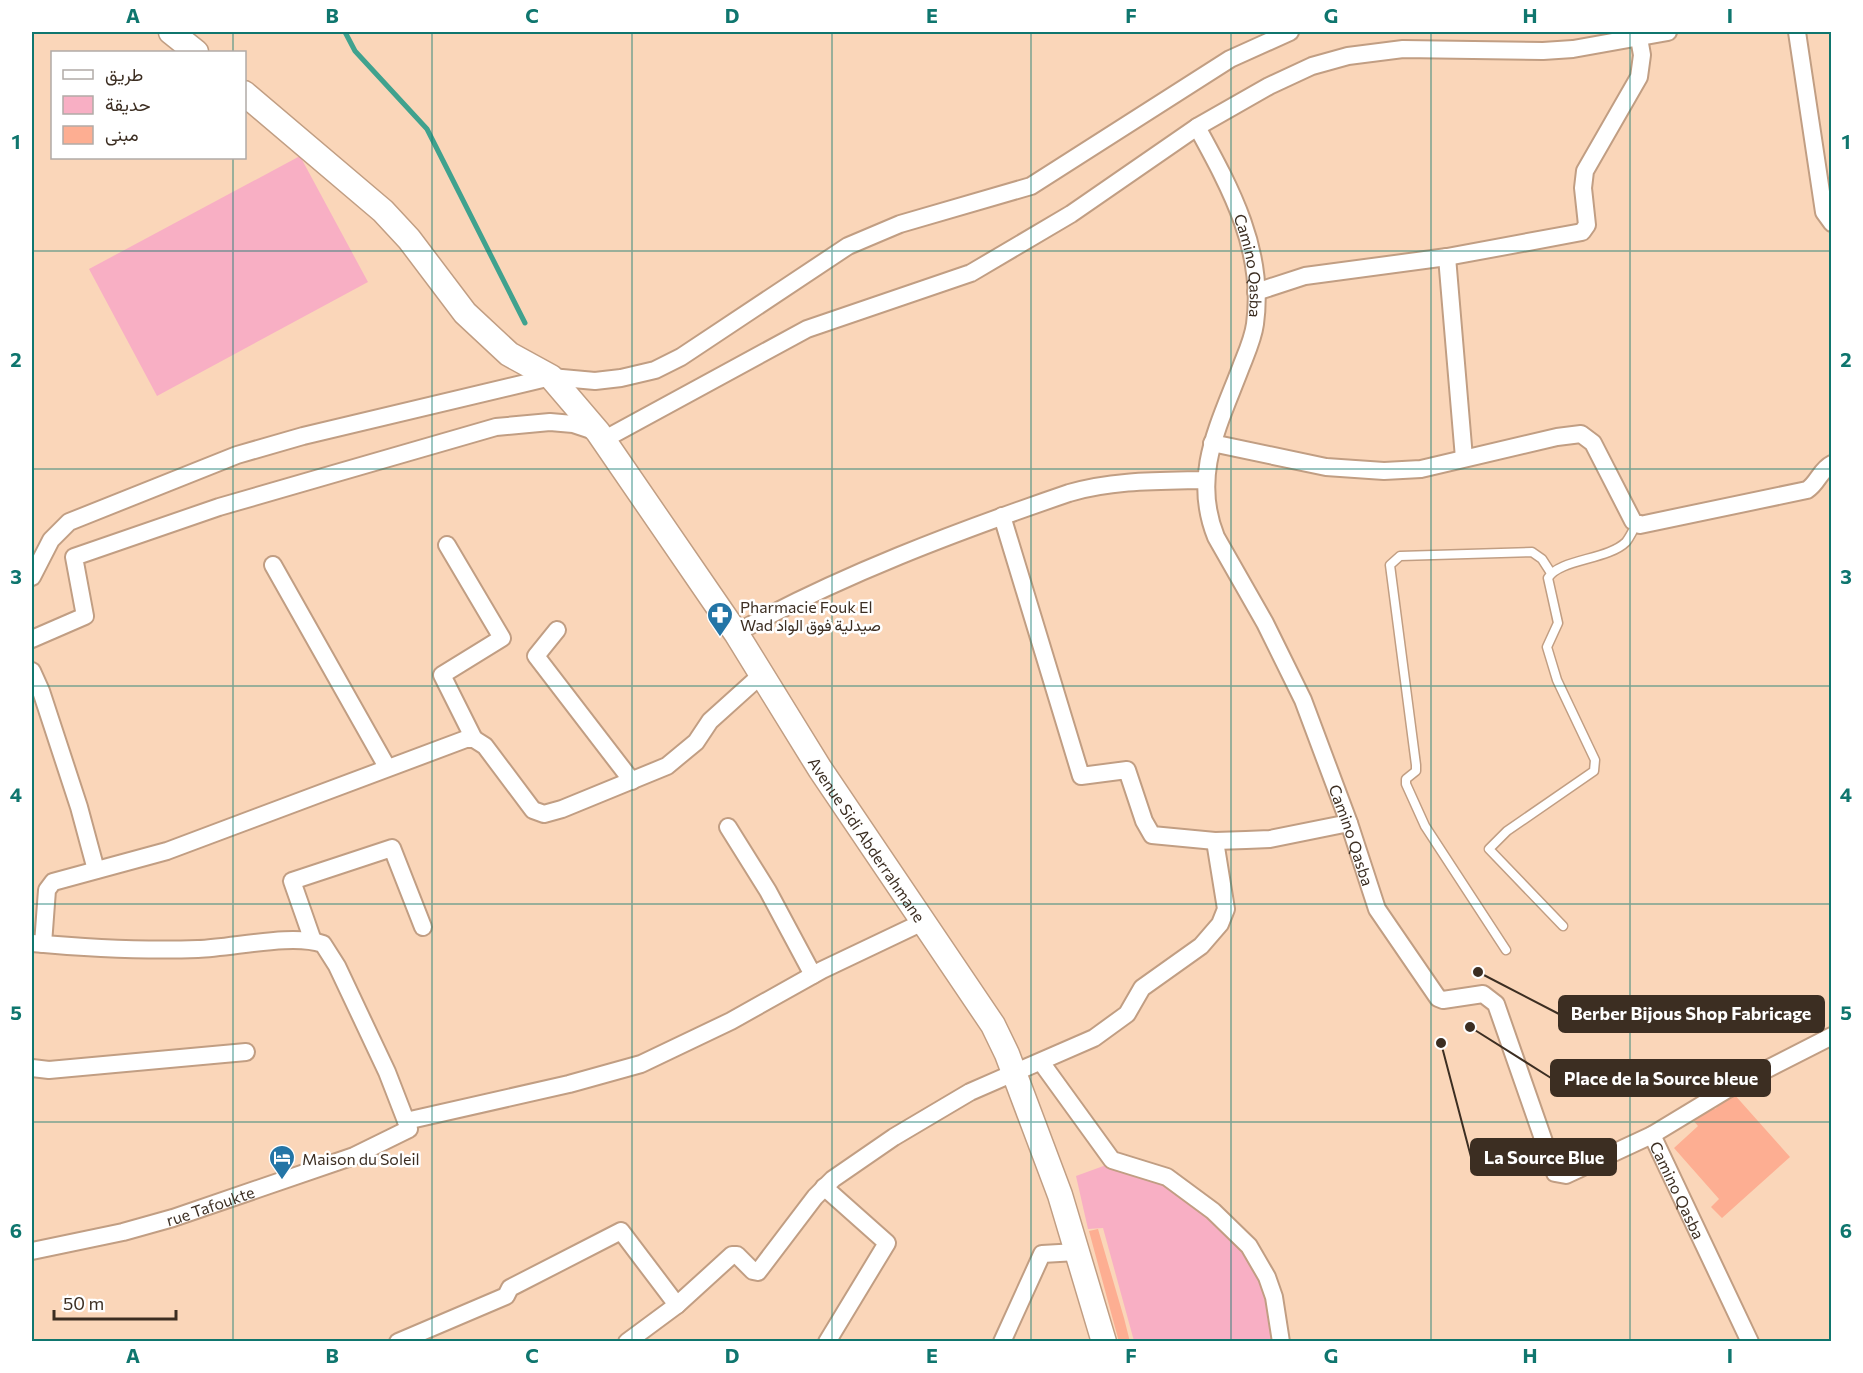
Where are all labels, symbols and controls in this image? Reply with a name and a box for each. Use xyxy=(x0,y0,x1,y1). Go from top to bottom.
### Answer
text: A xyxy=(126,3,140,27)
text: B xyxy=(325,3,339,27)
text: C xyxy=(525,3,539,27)
text: D xyxy=(725,3,739,27)
text: E xyxy=(926,3,938,27)
text: F xyxy=(1125,3,1137,27)
text: G xyxy=(1324,3,1338,27)
text: H xyxy=(1523,3,1538,27)
text: I xyxy=(1727,3,1733,27)
legend xyxy=(51,51,246,159)
text: طريق xyxy=(105,63,143,86)
text: حديقة xyxy=(105,93,151,115)
text: مبنى xyxy=(105,123,139,146)
text: 1 xyxy=(11,129,21,153)
text: 1 xyxy=(1841,129,1851,153)
street label: Camino Qasba xyxy=(1231,211,1266,318)
text: 2 xyxy=(10,347,22,371)
text: 2 xyxy=(1840,347,1852,371)
text: 3 xyxy=(10,564,22,588)
text: 3 xyxy=(1840,564,1852,588)
place label: Pharmacie Fouk El Wad صيدلية فوق الواد xyxy=(740,597,881,636)
pharmacy icon: Pharmacie Fouk El Wad صيدلية فوق الواد xyxy=(705,600,735,638)
street label: Avenue Sidi Abderrahmane xyxy=(805,753,930,925)
text: 4 xyxy=(10,782,22,806)
street label: Camino Qasba xyxy=(1326,782,1378,888)
text: 4 xyxy=(1840,782,1852,806)
callout: Berber Bijous Shop Fabricage xyxy=(1559,996,1824,1032)
text: 5 xyxy=(10,1000,22,1024)
text: 5 xyxy=(1840,1000,1852,1024)
text: Berber Bijous Shop Fabricage xyxy=(1571,1002,1811,1024)
callout: Place de la Source bleue xyxy=(1551,1060,1770,1096)
text: Place de la Source bleue xyxy=(1564,1067,1758,1089)
street label: Camino Qasba xyxy=(1647,1138,1709,1242)
callout: La Source Blue xyxy=(1471,1139,1616,1175)
hotel icon: Maison du Soleil xyxy=(267,1143,297,1181)
text: La Source Blue xyxy=(1484,1146,1604,1168)
place label: Maison du Soleil xyxy=(302,1149,420,1168)
street label: rue Tafoukte xyxy=(164,1181,257,1229)
text: 6 xyxy=(10,1218,22,1242)
text: 6 xyxy=(1840,1218,1852,1242)
scale bar xyxy=(54,1283,176,1321)
text: 50 m xyxy=(63,1292,104,1314)
text: A xyxy=(126,1343,140,1367)
text: B xyxy=(325,1343,339,1367)
text: C xyxy=(525,1343,539,1367)
text: D xyxy=(725,1343,739,1367)
text: E xyxy=(926,1343,938,1367)
text: F xyxy=(1125,1343,1137,1367)
text: G xyxy=(1324,1343,1338,1367)
text: H xyxy=(1523,1343,1538,1367)
text: I xyxy=(1727,1343,1733,1367)

